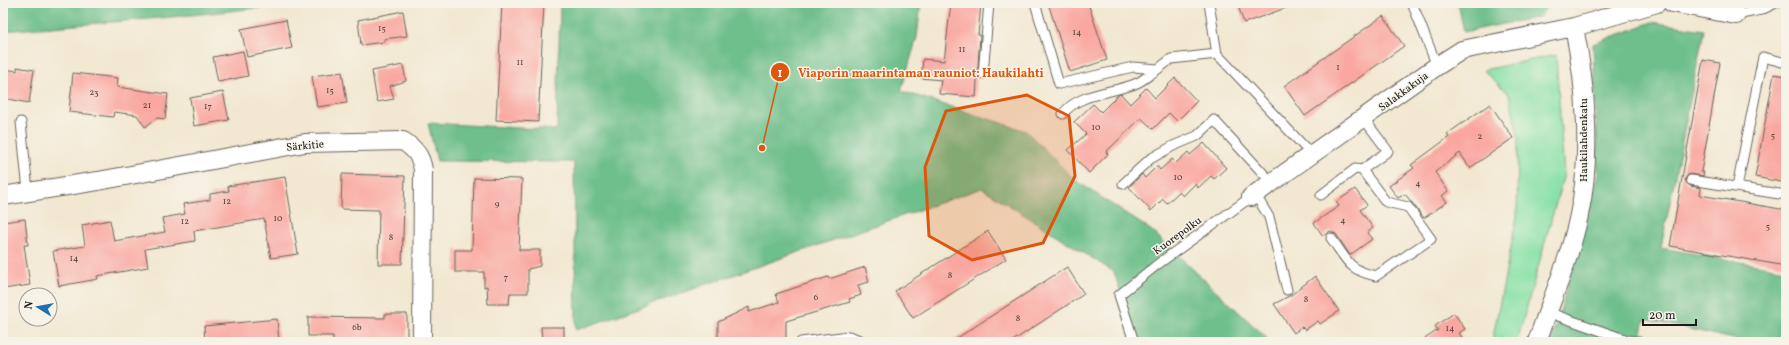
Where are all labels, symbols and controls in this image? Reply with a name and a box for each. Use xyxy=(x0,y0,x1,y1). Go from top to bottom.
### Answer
house number: 15 xyxy=(378,22,386,35)
house number: 14 xyxy=(1073,26,1081,39)
house number: 11 xyxy=(959,43,965,56)
house number: 11 xyxy=(517,56,523,69)
callout: Viaporin maarintaman rauniot: Haukilahti xyxy=(770,60,1052,84)
house number: 1 xyxy=(1336,61,1340,74)
text: 1 xyxy=(778,66,783,82)
text: Viaporin maarintaman rauniot: Haukilahti xyxy=(798,66,1044,82)
street label: Salakkakuja xyxy=(1376,69,1432,115)
house number: 15 xyxy=(326,84,334,97)
house number: 23 xyxy=(89,86,99,99)
street label: Haukilahdenkatu xyxy=(1577,98,1592,182)
house number: 21 xyxy=(143,99,151,112)
house number: 17 xyxy=(204,100,212,113)
house number: 10 xyxy=(1092,121,1101,134)
house number: 5 xyxy=(1771,129,1775,142)
house number: 2 xyxy=(1478,130,1483,143)
street label: Särkitie xyxy=(286,137,325,156)
house number: 10 xyxy=(1174,171,1183,184)
house number: 4 xyxy=(1415,177,1421,190)
house number: 12 xyxy=(223,195,231,208)
house number: 9 xyxy=(495,198,500,211)
house number: 10 xyxy=(274,212,283,225)
street label: Kuorepolku xyxy=(1150,213,1205,259)
house number: 4 xyxy=(1340,214,1346,227)
house number: 12 xyxy=(181,215,189,228)
house number: 5 xyxy=(1766,220,1770,233)
house number: 8 xyxy=(389,231,394,244)
house number: 14 xyxy=(70,252,78,265)
house number: 8 xyxy=(948,269,953,282)
house number: 7 xyxy=(504,271,508,284)
north arrow xyxy=(18,287,58,327)
house number: 6 xyxy=(814,291,819,304)
house number: 8 xyxy=(1304,293,1309,306)
text: N xyxy=(22,300,38,311)
scale bar xyxy=(1643,301,1696,327)
text: 20 m xyxy=(1649,308,1676,324)
house number: 8 xyxy=(1016,312,1021,325)
house number: 6b xyxy=(352,321,362,334)
house number: 14 xyxy=(1446,322,1454,335)

